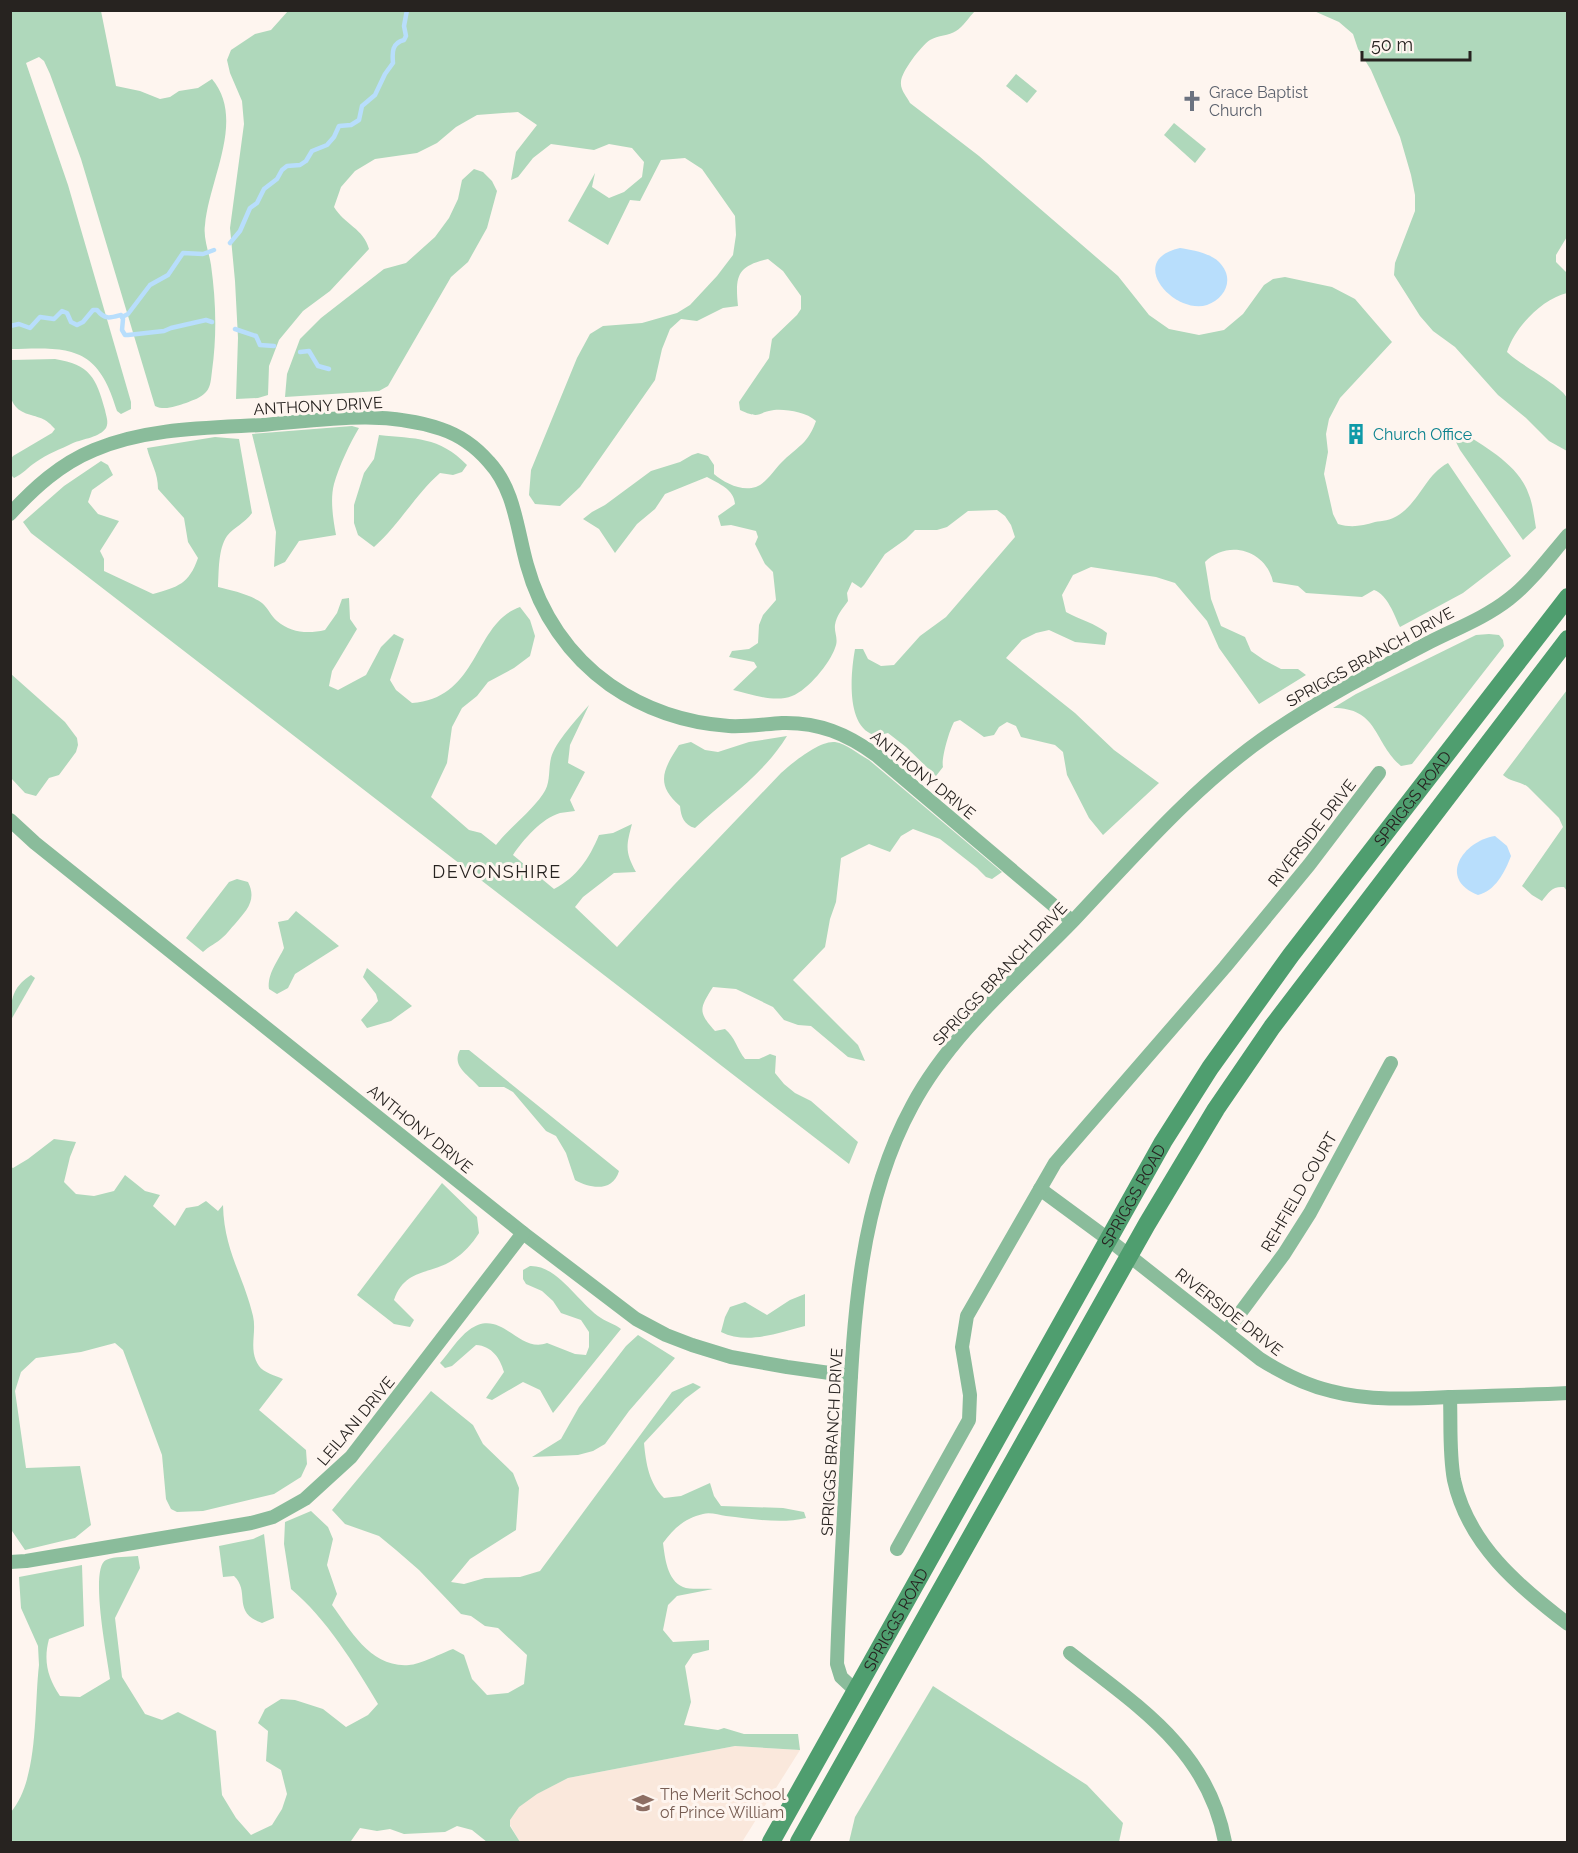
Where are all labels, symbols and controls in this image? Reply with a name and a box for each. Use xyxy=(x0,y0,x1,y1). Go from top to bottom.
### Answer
scale bar xyxy=(1362,24,1470,62)
text: 50 m xyxy=(1371,34,1413,55)
place label: Grace Baptist Church xyxy=(1209,83,1309,120)
church icon: Grace Baptist Church xyxy=(1180,89,1204,113)
street label: ANTHONY DRIVE xyxy=(253,393,383,419)
building icon: Church Office xyxy=(1344,422,1368,446)
place label: Church Office xyxy=(1373,425,1472,444)
street label: SPRIGGS BRANCH DRIVE xyxy=(1283,603,1457,711)
street label: ANTHONY DRIVE xyxy=(867,727,979,823)
street label: SPRIGGS ROAD xyxy=(1369,747,1455,850)
street label: RIVERSIDE DRIVE xyxy=(1264,775,1360,890)
district label: DEVONSHIRE xyxy=(432,861,562,882)
street label: SPRIGGS BRANCH DRIVE xyxy=(929,898,1071,1049)
street label: ANTHONY DRIVE xyxy=(364,1081,476,1177)
street label: REHFIELD COURT xyxy=(1257,1129,1341,1255)
street label: SPRIGGS ROAD xyxy=(1097,1141,1169,1250)
street label: RIVERSIDE DRIVE xyxy=(1172,1264,1287,1360)
street label: SPRIGGS BRANCH DRIVE xyxy=(818,1347,846,1537)
street label: LEILANI DRIVE xyxy=(313,1373,399,1469)
street label: SPRIGGS ROAD xyxy=(859,1565,932,1674)
place label: The Merit School of Prince William xyxy=(660,1785,786,1822)
school or university icon: The Merit School of Prince William xyxy=(631,1791,655,1815)

